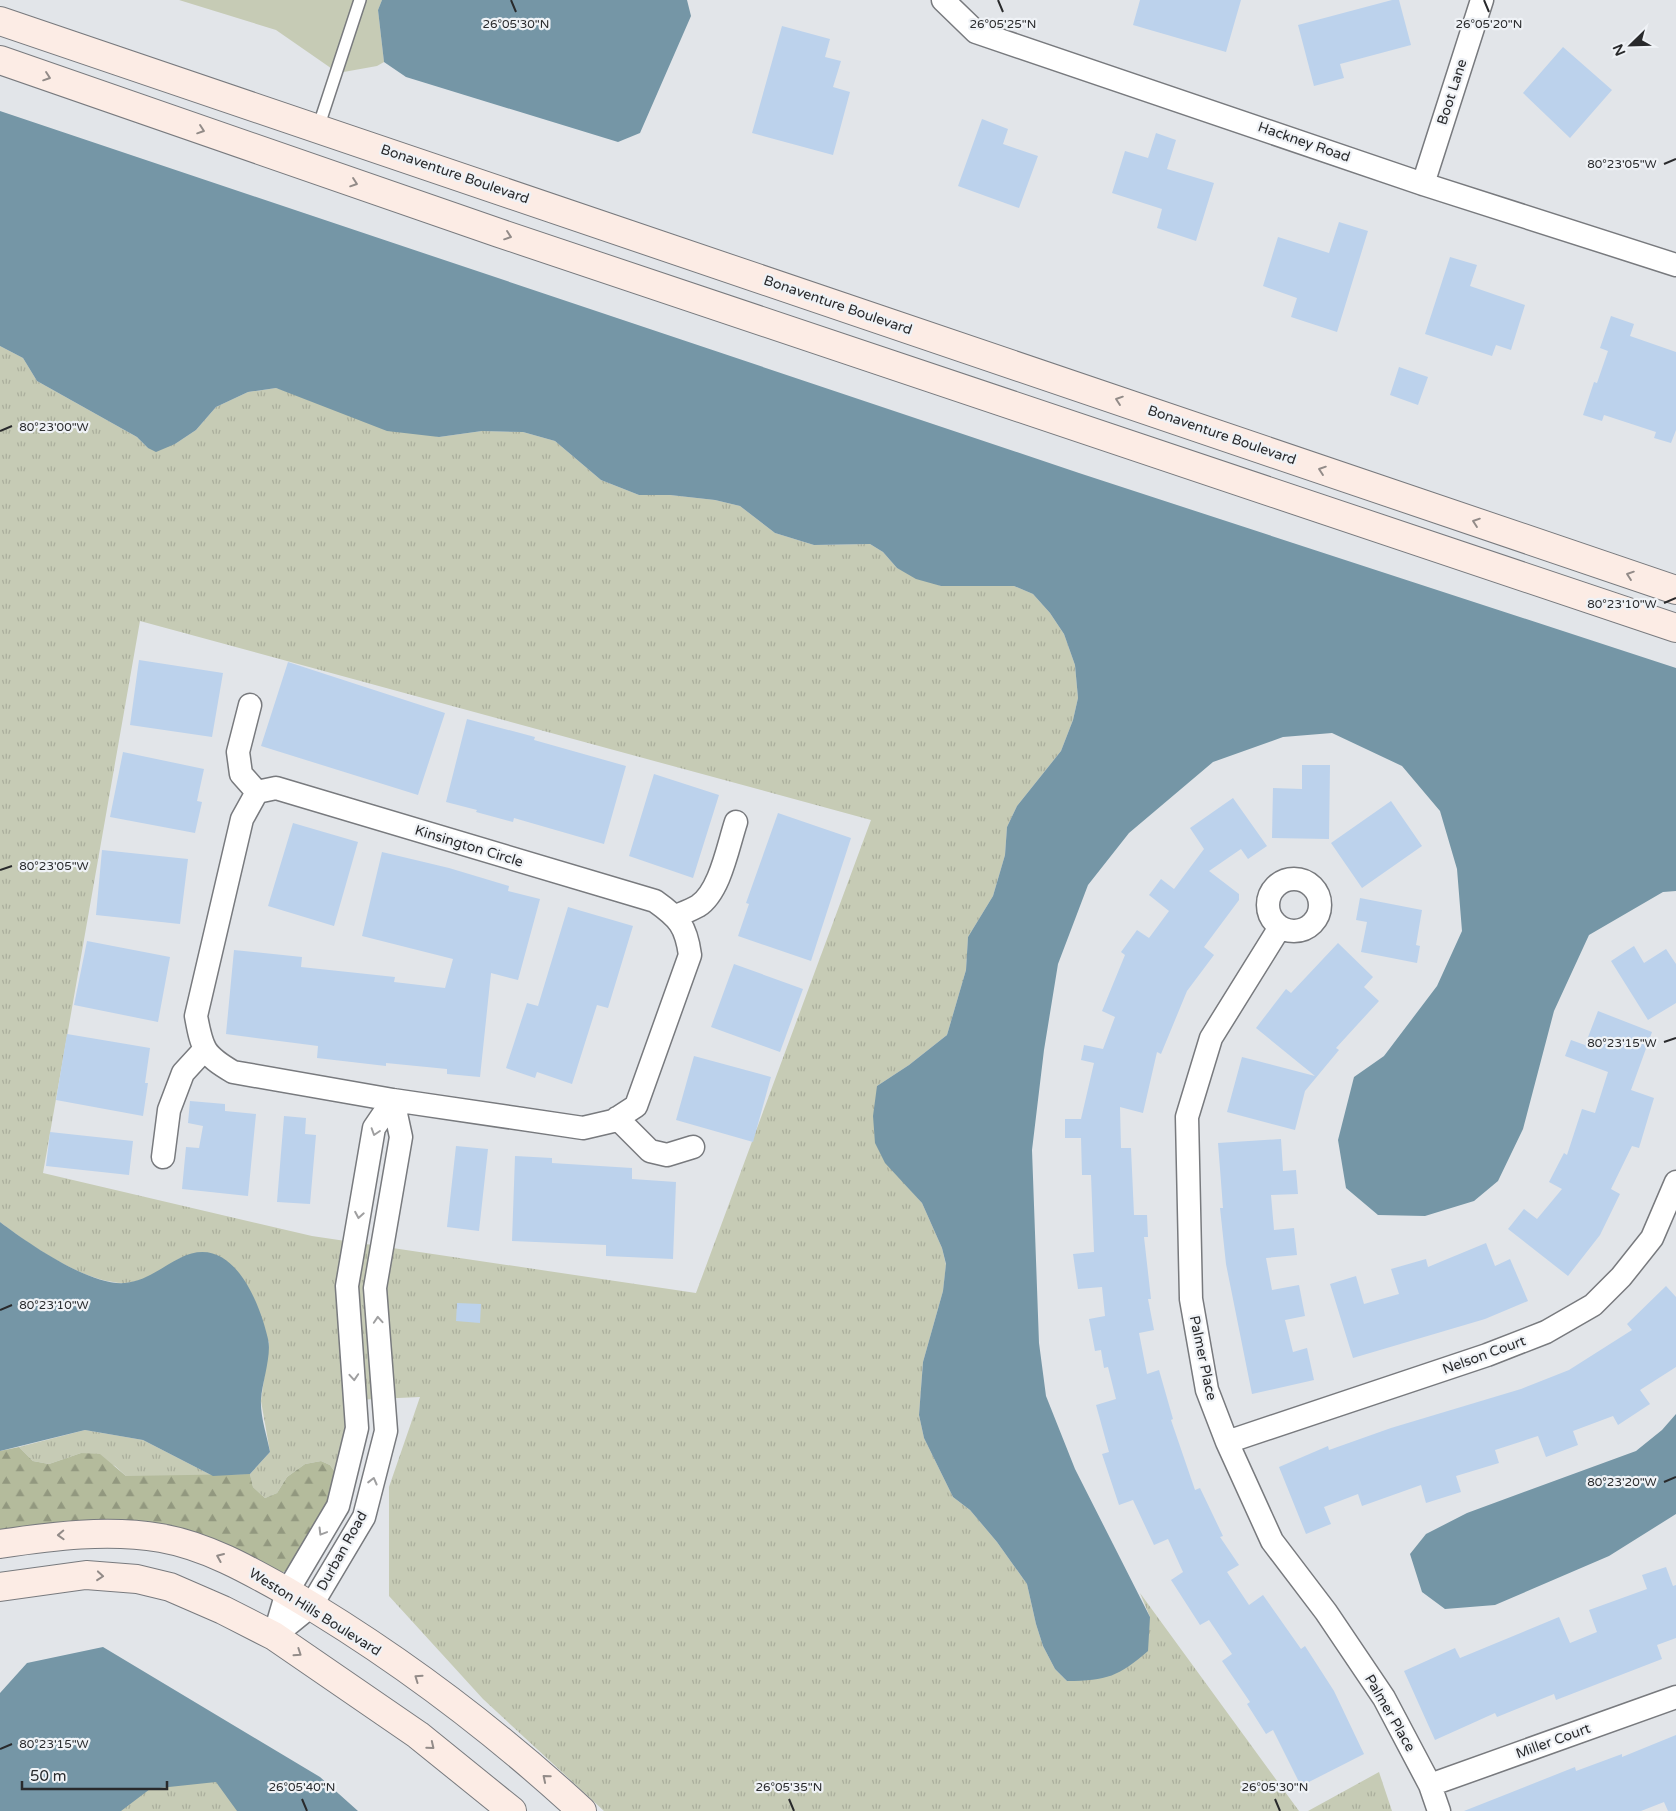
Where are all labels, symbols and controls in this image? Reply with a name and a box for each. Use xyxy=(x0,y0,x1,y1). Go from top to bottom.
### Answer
text: 26°05'30"N xyxy=(483,17,549,31)
text: 26°05'25"N xyxy=(970,17,1036,31)
text: 26°05'20"N xyxy=(1456,17,1522,31)
north arrow xyxy=(1606,20,1656,70)
text: N xyxy=(1609,41,1630,58)
street label: Boot Lane xyxy=(1433,57,1471,127)
one-way arrow xyxy=(43,71,51,81)
street label: Hackney Road xyxy=(1256,118,1352,166)
one-way arrow xyxy=(196,124,205,134)
street label: Bonaventure Boulevard xyxy=(379,141,531,207)
text: 80°23'05"W xyxy=(1587,157,1657,171)
one-way arrow xyxy=(350,177,358,187)
one-way arrow xyxy=(503,231,512,241)
street label: Bonaventure Boulevard xyxy=(762,272,914,338)
one-way arrow xyxy=(1115,396,1123,406)
street label: Bonaventure Boulevard xyxy=(1146,402,1298,468)
text: 80°23'00"W xyxy=(19,420,89,434)
one-way arrow xyxy=(1318,466,1327,476)
one-way arrow xyxy=(1472,518,1481,528)
one-way arrow xyxy=(1626,570,1635,580)
text: 80°23'10"W xyxy=(1587,597,1657,611)
street label: Kinsington Circle xyxy=(413,821,525,871)
text: 80°23'05"W xyxy=(19,859,89,873)
text: 80°23'15"W xyxy=(1587,1036,1657,1050)
one-way arrow xyxy=(370,1127,380,1136)
one-way arrow xyxy=(354,1211,364,1220)
text: 80°23'10"W xyxy=(19,1298,89,1312)
street label: Palmer Place xyxy=(1186,1314,1220,1402)
one-way arrow xyxy=(372,1316,383,1324)
street label: Nelson Court xyxy=(1440,1332,1528,1378)
one-way arrow xyxy=(348,1373,359,1381)
text: 80°23'20"W xyxy=(1587,1475,1657,1489)
one-way arrow xyxy=(367,1476,378,1485)
street label: Durban Road xyxy=(313,1508,371,1594)
one-way arrow xyxy=(319,1527,329,1536)
one-way arrow xyxy=(57,1530,65,1541)
one-way arrow xyxy=(216,1553,225,1564)
street label: Weston Hills Boulevard xyxy=(246,1564,384,1660)
one-way arrow xyxy=(97,1570,105,1581)
one-way arrow xyxy=(293,1646,302,1656)
street label: Palmer Place xyxy=(1361,1671,1419,1755)
one-way arrow xyxy=(415,1675,424,1684)
street label: Miller Court xyxy=(1513,1719,1593,1762)
text: 80°23'15"W xyxy=(19,1737,89,1751)
one-way arrow xyxy=(425,1740,434,1748)
scale bar xyxy=(22,1758,168,1790)
text: 50 m xyxy=(30,1767,67,1785)
one-way arrow xyxy=(543,1775,552,1784)
text: 26°05'40"N xyxy=(269,1780,335,1794)
text: 26°05'35"N xyxy=(756,1780,822,1794)
text: 26°05'30"N xyxy=(1242,1780,1308,1794)

